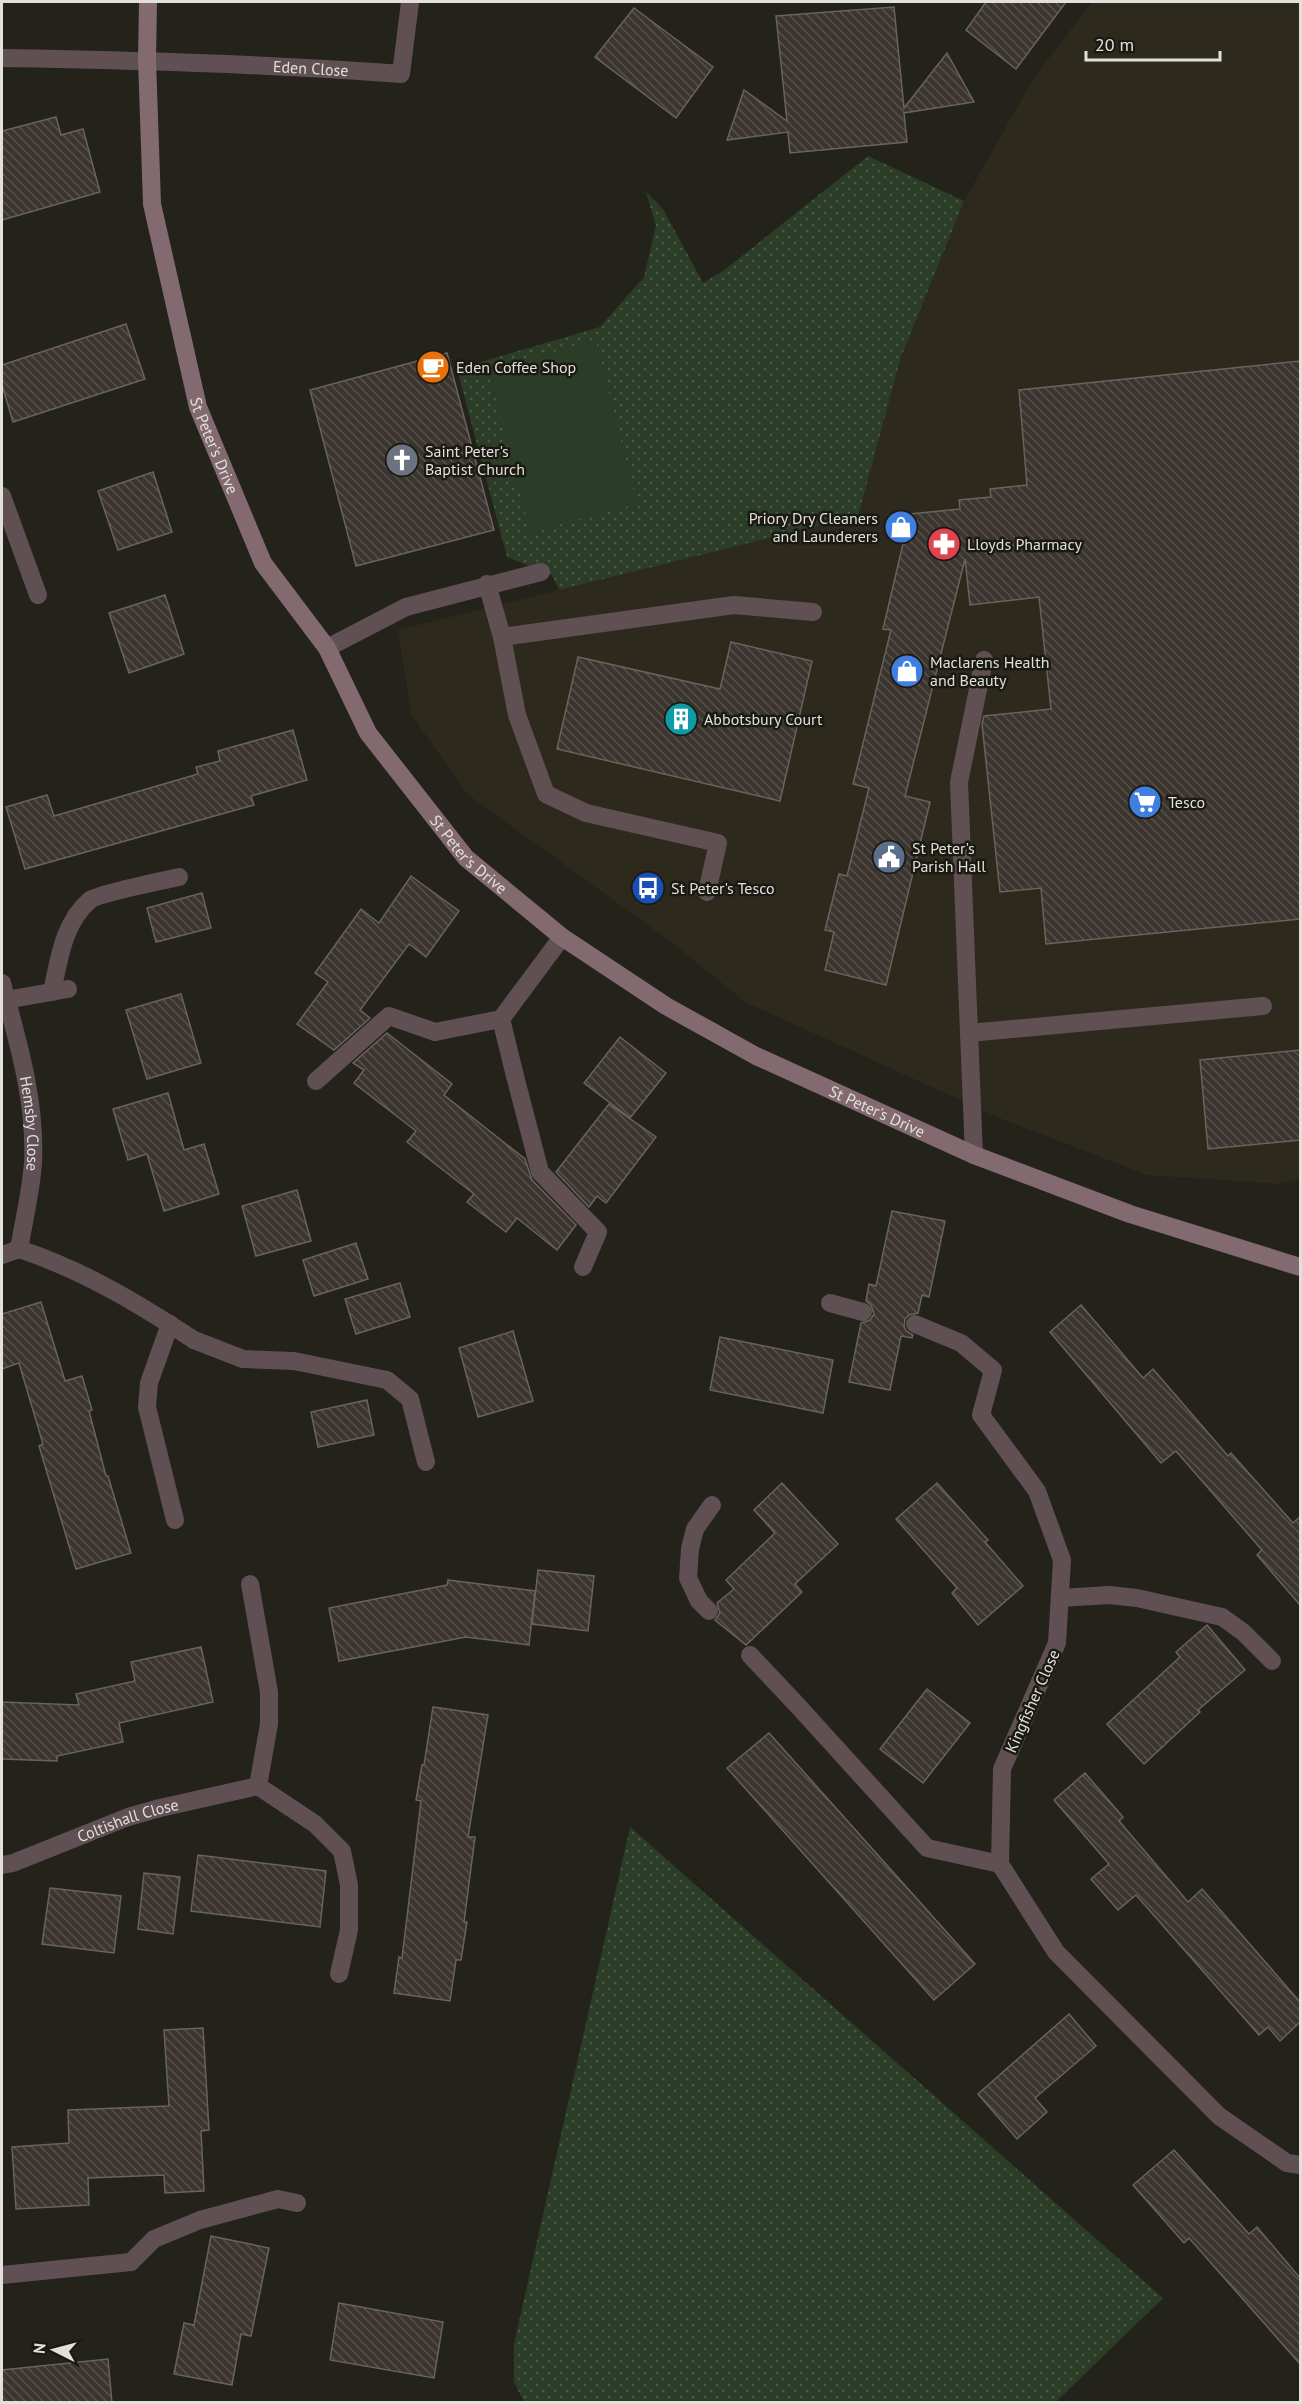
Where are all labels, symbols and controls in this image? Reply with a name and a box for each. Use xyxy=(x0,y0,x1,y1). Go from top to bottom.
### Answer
scale bar xyxy=(1086,24,1220,62)
text: 20 m xyxy=(1095,33,1134,56)
street label: Eden Close xyxy=(273,56,349,80)
cafe icon: Eden Coffee Shop xyxy=(415,349,451,385)
place label: Eden Coffee Shop xyxy=(456,357,576,377)
street label: St Peter's Drive xyxy=(186,395,243,497)
place label: Saint Peter's Baptist Church xyxy=(425,441,525,479)
church icon: Saint Peter's Baptist Church xyxy=(384,442,420,478)
place label: Priory Dry Cleaners and Launderers xyxy=(749,508,878,546)
shop icon: Priory Dry Cleaners and Launderers xyxy=(883,509,919,545)
pharmacy icon: Lloyds Pharmacy xyxy=(926,526,962,562)
place label: Lloyds Pharmacy xyxy=(967,534,1082,554)
place label: Maclarens Health and Beauty xyxy=(930,652,1049,690)
shop icon: Maclarens Health and Beauty xyxy=(889,653,925,689)
building icon: Abbotsbury Court xyxy=(663,701,699,737)
place label: Abbotsbury Court xyxy=(704,709,823,729)
supermarket icon: Tesco xyxy=(1127,784,1163,820)
place label: Tesco xyxy=(1168,792,1205,812)
street label: St Peter's Drive xyxy=(426,811,511,898)
place label: St Peter's Parish Hall xyxy=(912,838,986,876)
public building icon: St Peter's Parish Hall xyxy=(871,839,907,875)
bus stop icon: St Peter's Tesco xyxy=(630,870,666,906)
place label: St Peter's Tesco xyxy=(671,878,775,898)
street label: Hemsby Close xyxy=(16,1074,43,1172)
street label: St Peter's Drive xyxy=(826,1081,928,1141)
street label: Kingfisher Close xyxy=(1000,1646,1064,1756)
street label: Coltishall Close xyxy=(74,1794,180,1846)
north arrow xyxy=(24,2320,84,2380)
text: N xyxy=(29,2342,50,2355)

